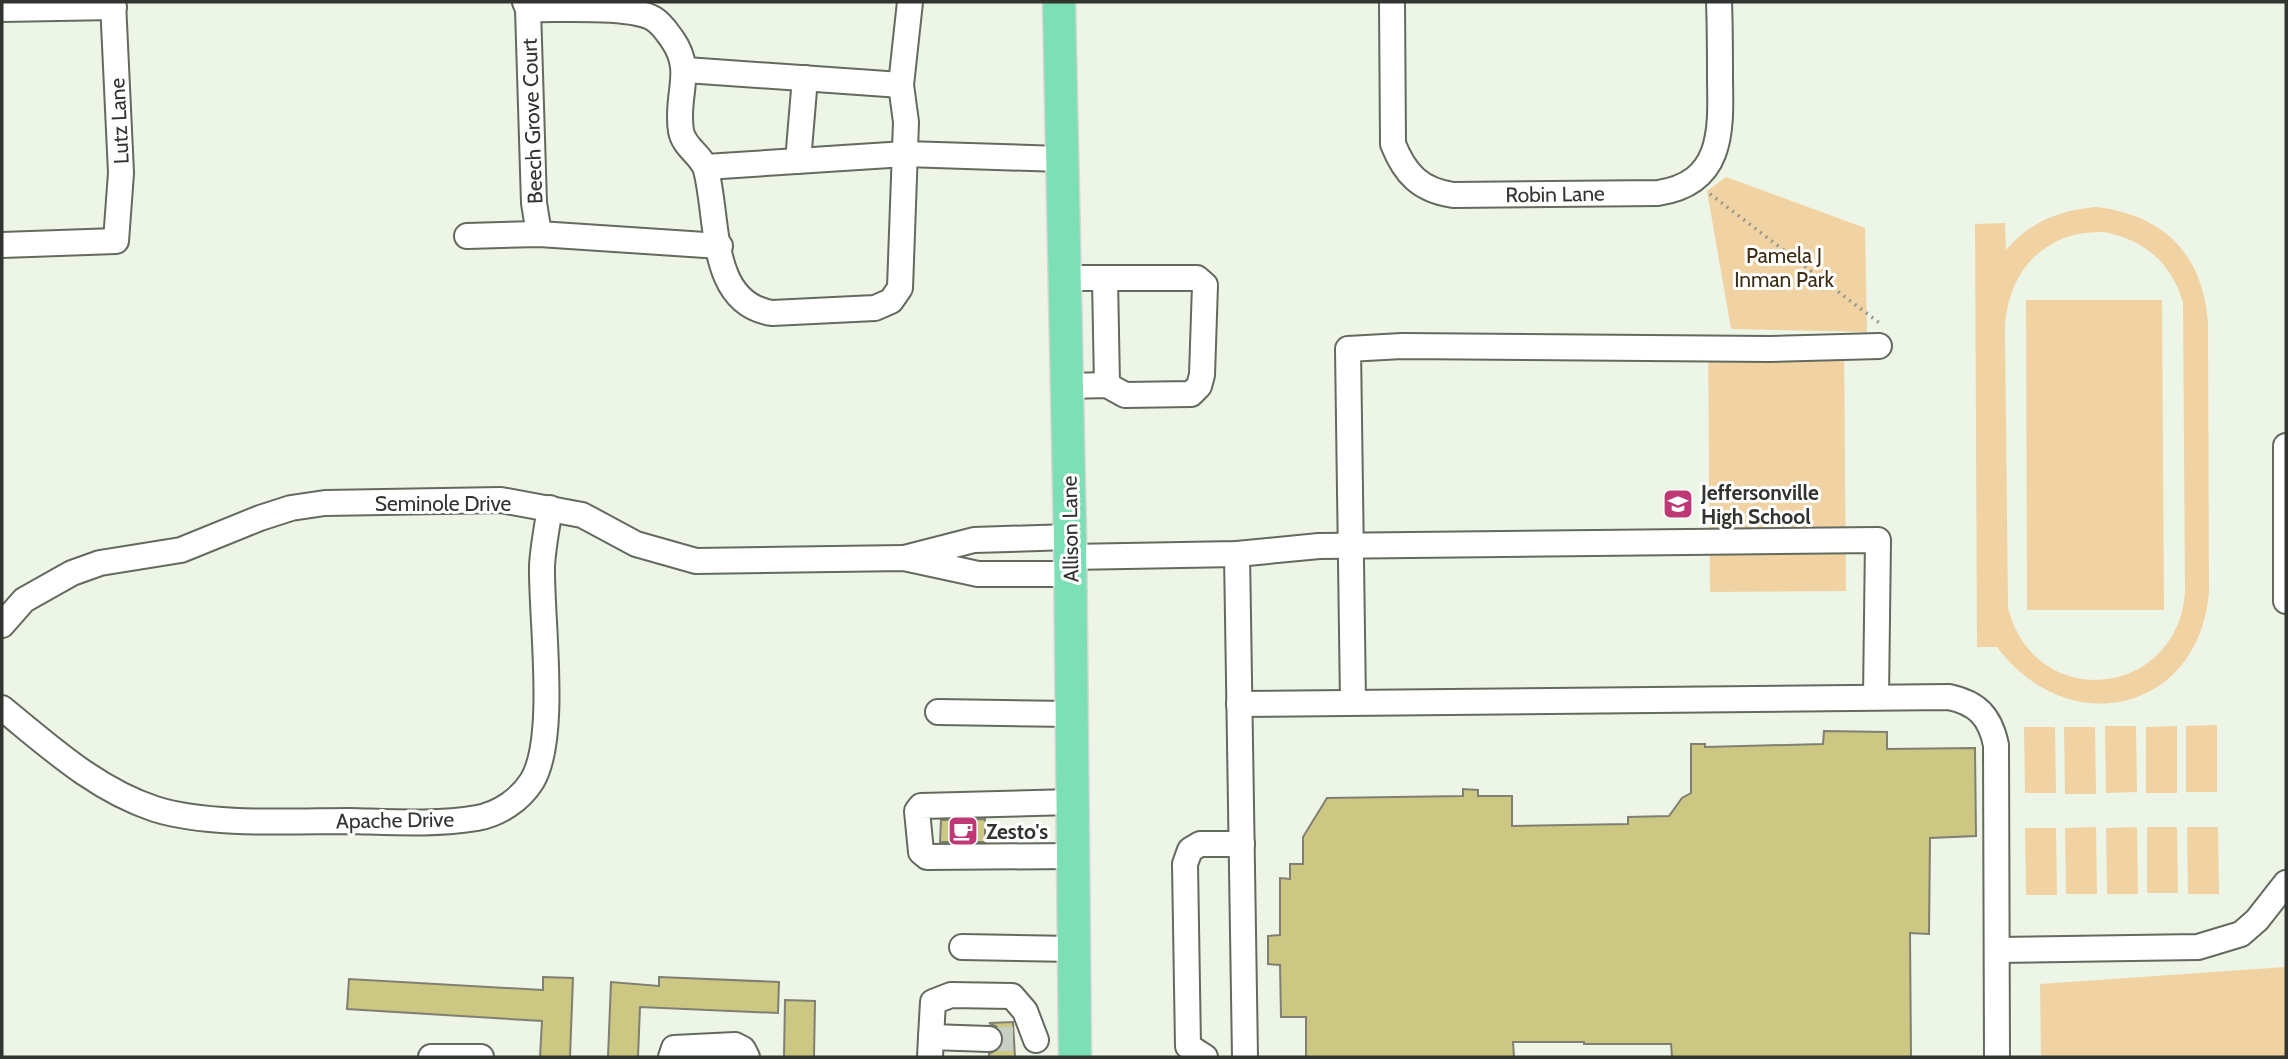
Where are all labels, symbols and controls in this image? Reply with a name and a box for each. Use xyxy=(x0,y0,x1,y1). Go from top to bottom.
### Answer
street label: Beech Grove Court xyxy=(517,38,547,204)
street label: Lutz Lane xyxy=(104,77,134,165)
street label: Robin Lane xyxy=(1505,181,1605,207)
park label: Pamela J Inman Park xyxy=(1734,243,1834,292)
street label: Allison Lane xyxy=(1057,475,1083,583)
place label: Jeffersonville High School xyxy=(1700,480,1819,529)
school or university icon: Jeffersonville High School xyxy=(1661,487,1695,521)
street label: Seminole Drive xyxy=(375,491,512,516)
street label: Apache Drive xyxy=(336,806,455,834)
cafe icon: Zesto's xyxy=(946,814,980,848)
place label: Zesto's xyxy=(986,819,1048,844)

